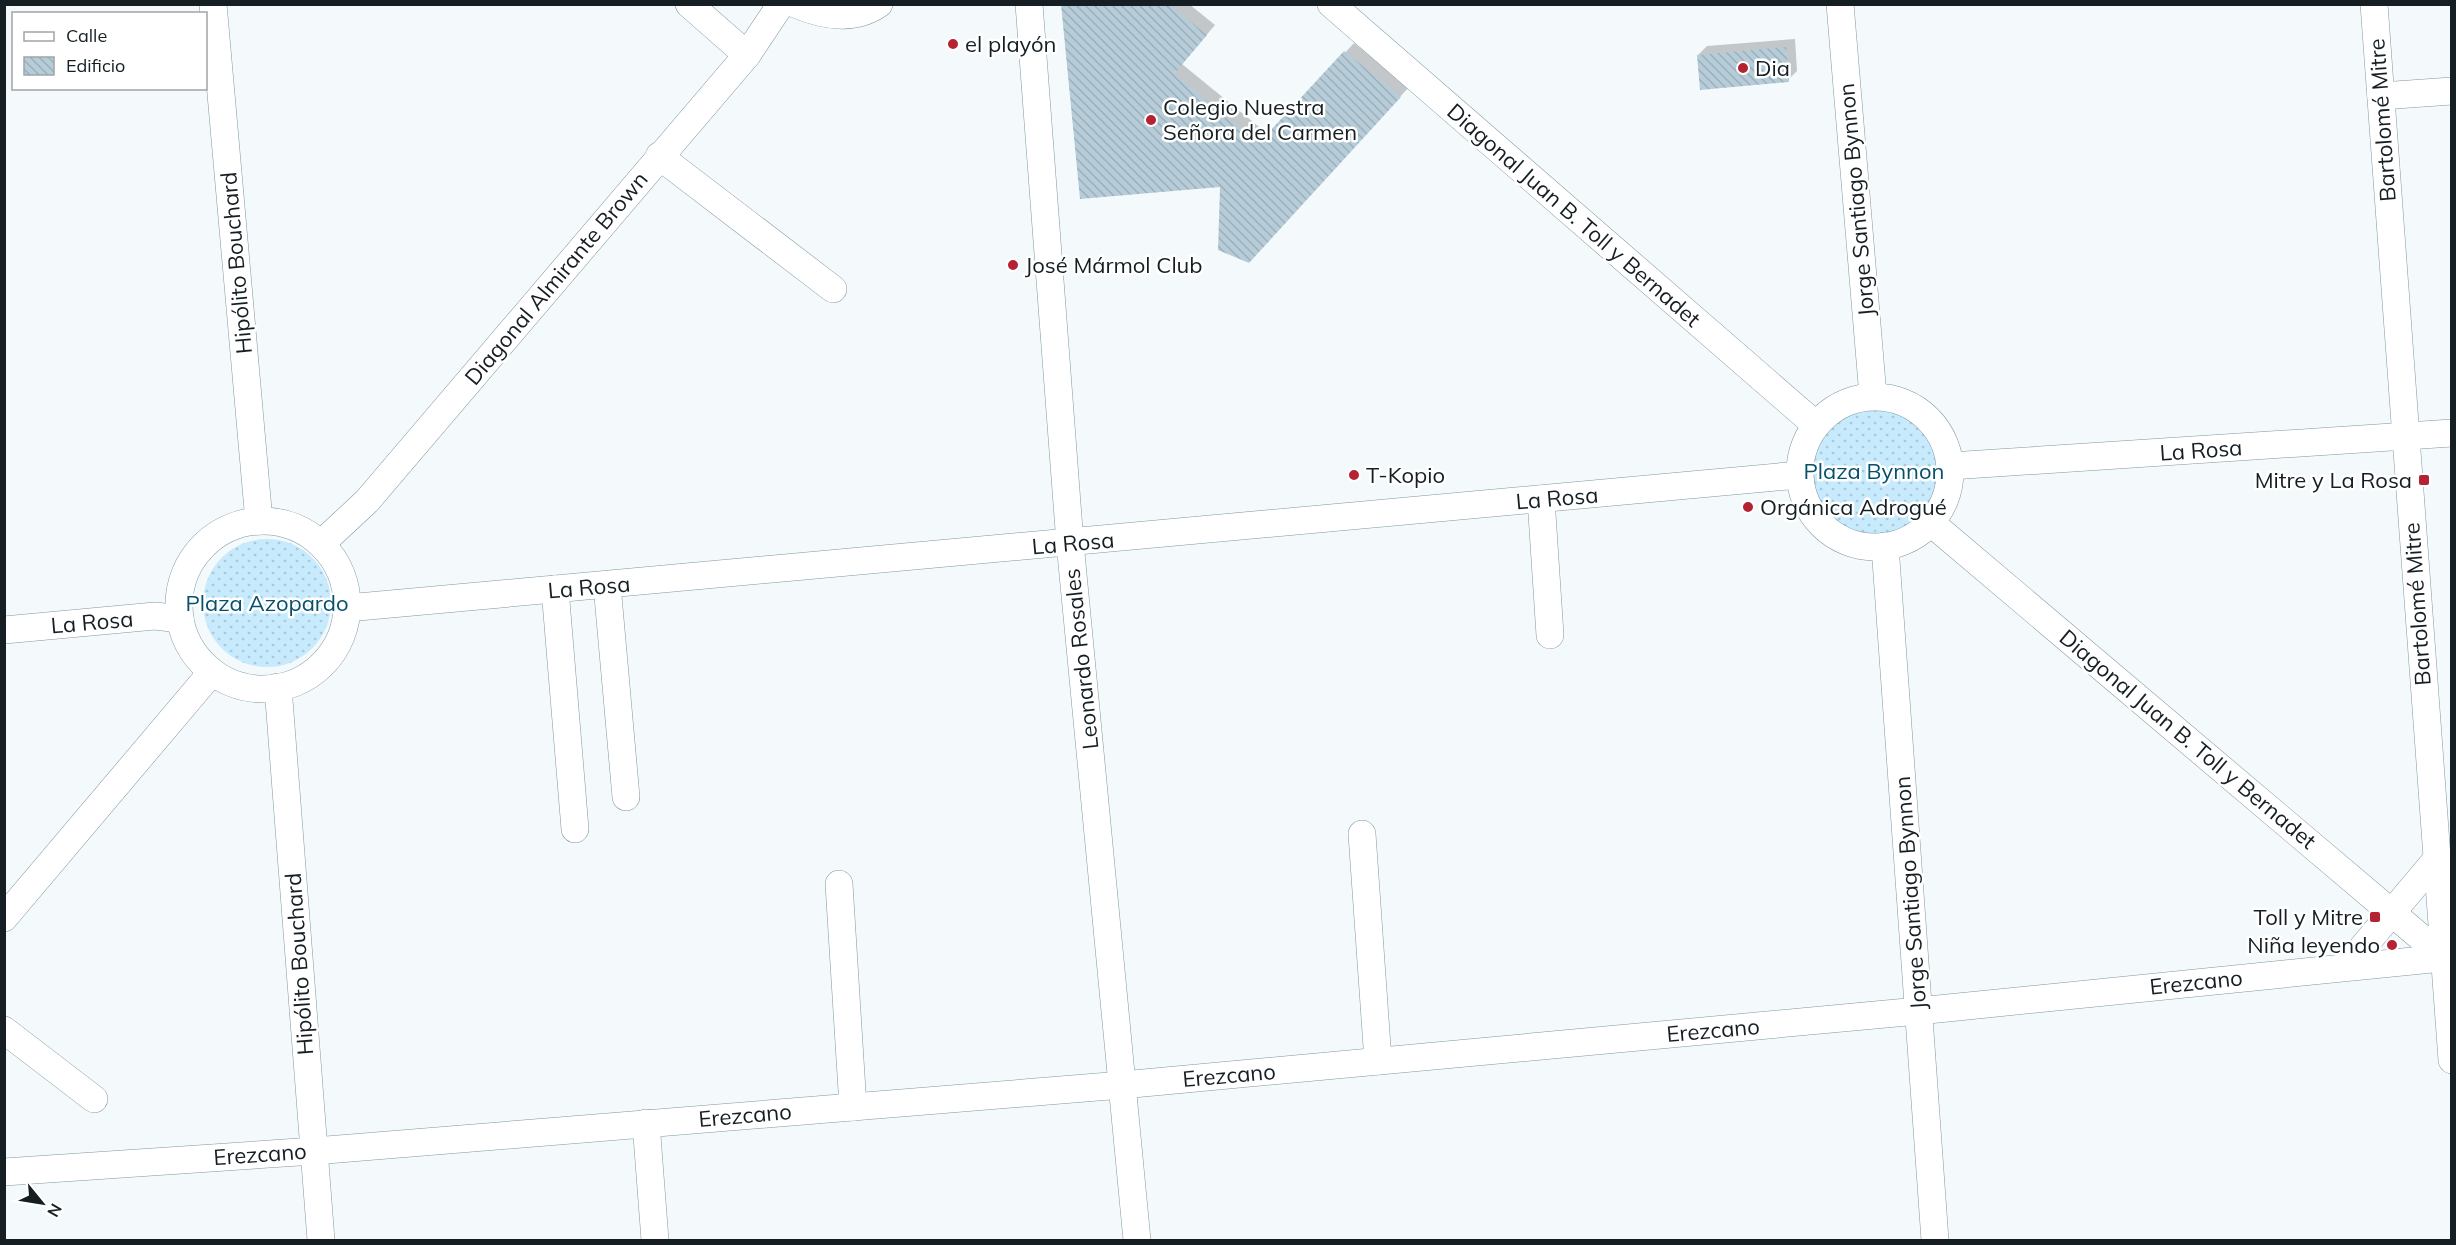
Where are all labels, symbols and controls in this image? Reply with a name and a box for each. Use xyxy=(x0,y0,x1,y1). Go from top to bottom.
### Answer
legend xyxy=(12,12,207,90)
text: Calle xyxy=(66,24,107,47)
place label: el playón xyxy=(965,30,1056,58)
marker: el playón xyxy=(946,37,960,51)
street label: Bartolomé Mitre xyxy=(2362,38,2402,202)
text: Edificio xyxy=(66,54,125,77)
place label: Dia xyxy=(1755,54,1790,82)
marker: Dia xyxy=(1736,61,1750,75)
street label: Jorge Santiago Bynnon xyxy=(1832,82,1880,318)
place label: Colegio Nuestra Señora del Carmen xyxy=(1163,93,1357,146)
street label: Diagonal Juan B. Toll y Bernadet xyxy=(1442,97,1707,333)
marker: Colegio Nuestra Señora del Carmen xyxy=(1144,113,1158,127)
street label: Diagonal Almirante Brown xyxy=(458,166,654,390)
street label: Hipólito Bouchard xyxy=(214,171,258,355)
place label: José Mármol Club xyxy=(1025,251,1203,279)
marker: José Mármol Club xyxy=(1006,258,1020,272)
street label: La Rosa xyxy=(2159,433,2243,467)
park label: Plaza Bynnon xyxy=(1804,457,1944,485)
place label: T-Kopio xyxy=(1366,461,1445,489)
place label: Mitre y La Rosa xyxy=(2255,466,2412,494)
marker: T-Kopio xyxy=(1347,468,1361,482)
marker: Mitre y La Rosa xyxy=(2417,473,2431,487)
street label: La Rosa xyxy=(1515,480,1599,516)
place label: Orgánica Adrogué xyxy=(1760,493,1947,521)
marker: Orgánica Adrogué xyxy=(1741,500,1755,514)
street label: Bartolomé Mitre xyxy=(2397,522,2437,686)
street label: La Rosa xyxy=(1031,525,1115,561)
street label: Leonardo Rosales xyxy=(1058,567,1104,751)
street label: La Rosa xyxy=(547,569,631,605)
park label: Plaza Azopardo xyxy=(186,589,348,617)
street label: La Rosa xyxy=(50,604,134,640)
street label: Diagonal Juan B. Toll y Bernadet xyxy=(2054,623,2322,855)
street label: Jorge Santiago Bynnon xyxy=(1888,775,1932,1011)
street label: Hipólito Bouchard xyxy=(279,872,319,1056)
place label: Toll y Mitre xyxy=(2254,903,2363,931)
marker: Toll y Mitre xyxy=(2368,910,2382,924)
place label: Niña leyendo xyxy=(2247,931,2380,959)
marker: Niña leyendo xyxy=(2385,938,2399,952)
street label: Erezcano xyxy=(2148,963,2244,1001)
street label: Erezcano xyxy=(1665,1012,1761,1048)
street label: Erezcano xyxy=(1181,1057,1277,1093)
street label: Erezcano xyxy=(697,1097,793,1133)
street label: Erezcano xyxy=(212,1137,308,1171)
north arrow xyxy=(12,1173,72,1233)
text: N xyxy=(43,1200,67,1221)

